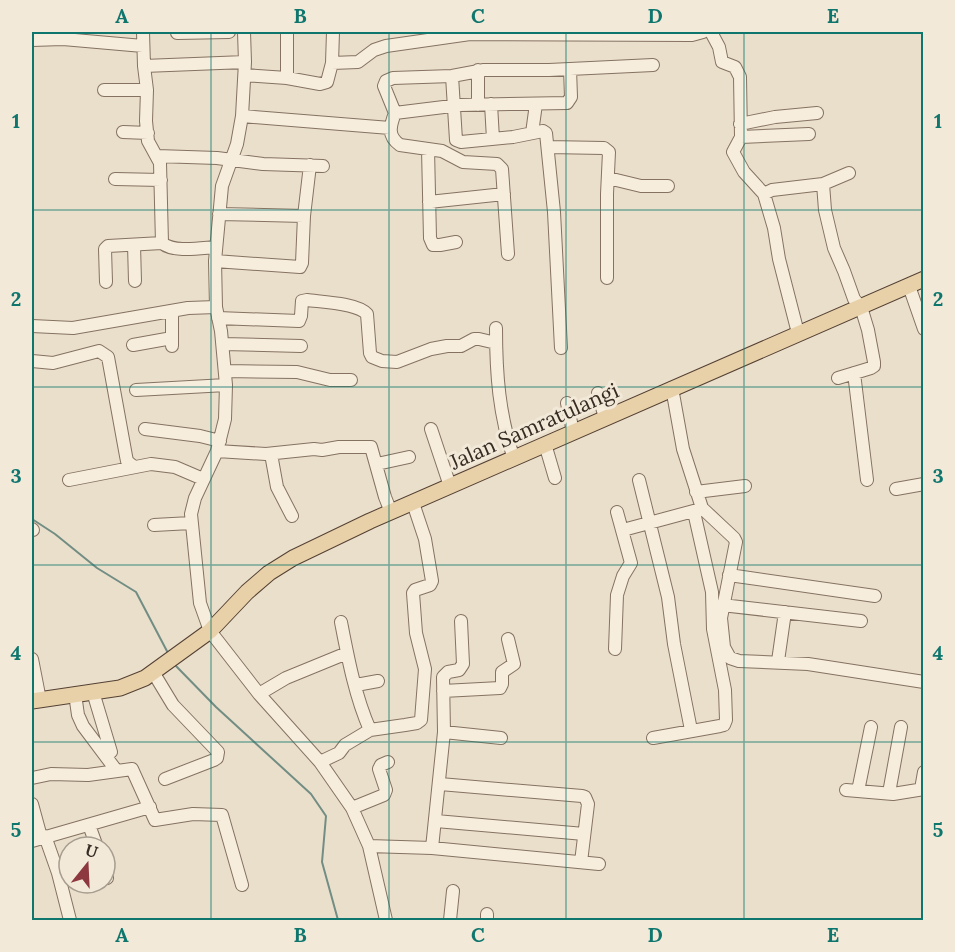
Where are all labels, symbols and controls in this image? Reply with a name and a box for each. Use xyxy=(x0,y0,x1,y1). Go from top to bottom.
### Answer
text: A xyxy=(115,3,129,28)
text: B xyxy=(293,3,307,28)
text: C xyxy=(471,3,485,28)
text: D xyxy=(647,3,663,28)
text: E xyxy=(827,3,839,28)
text: 1 xyxy=(12,108,20,133)
text: 1 xyxy=(934,108,942,133)
text: 2 xyxy=(11,286,21,311)
text: 2 xyxy=(933,286,943,311)
street label: Jalan Samratulangi xyxy=(444,377,623,476)
text: 3 xyxy=(10,463,22,488)
text: 3 xyxy=(932,463,944,488)
text: 4 xyxy=(11,640,22,665)
text: 4 xyxy=(933,640,944,665)
text: 5 xyxy=(11,817,22,842)
text: 5 xyxy=(933,817,944,842)
north arrow xyxy=(57,835,117,895)
text: U xyxy=(83,839,101,862)
text: A xyxy=(115,922,129,947)
text: B xyxy=(293,922,307,947)
text: C xyxy=(471,922,485,947)
text: D xyxy=(647,922,663,947)
text: E xyxy=(827,922,839,947)

